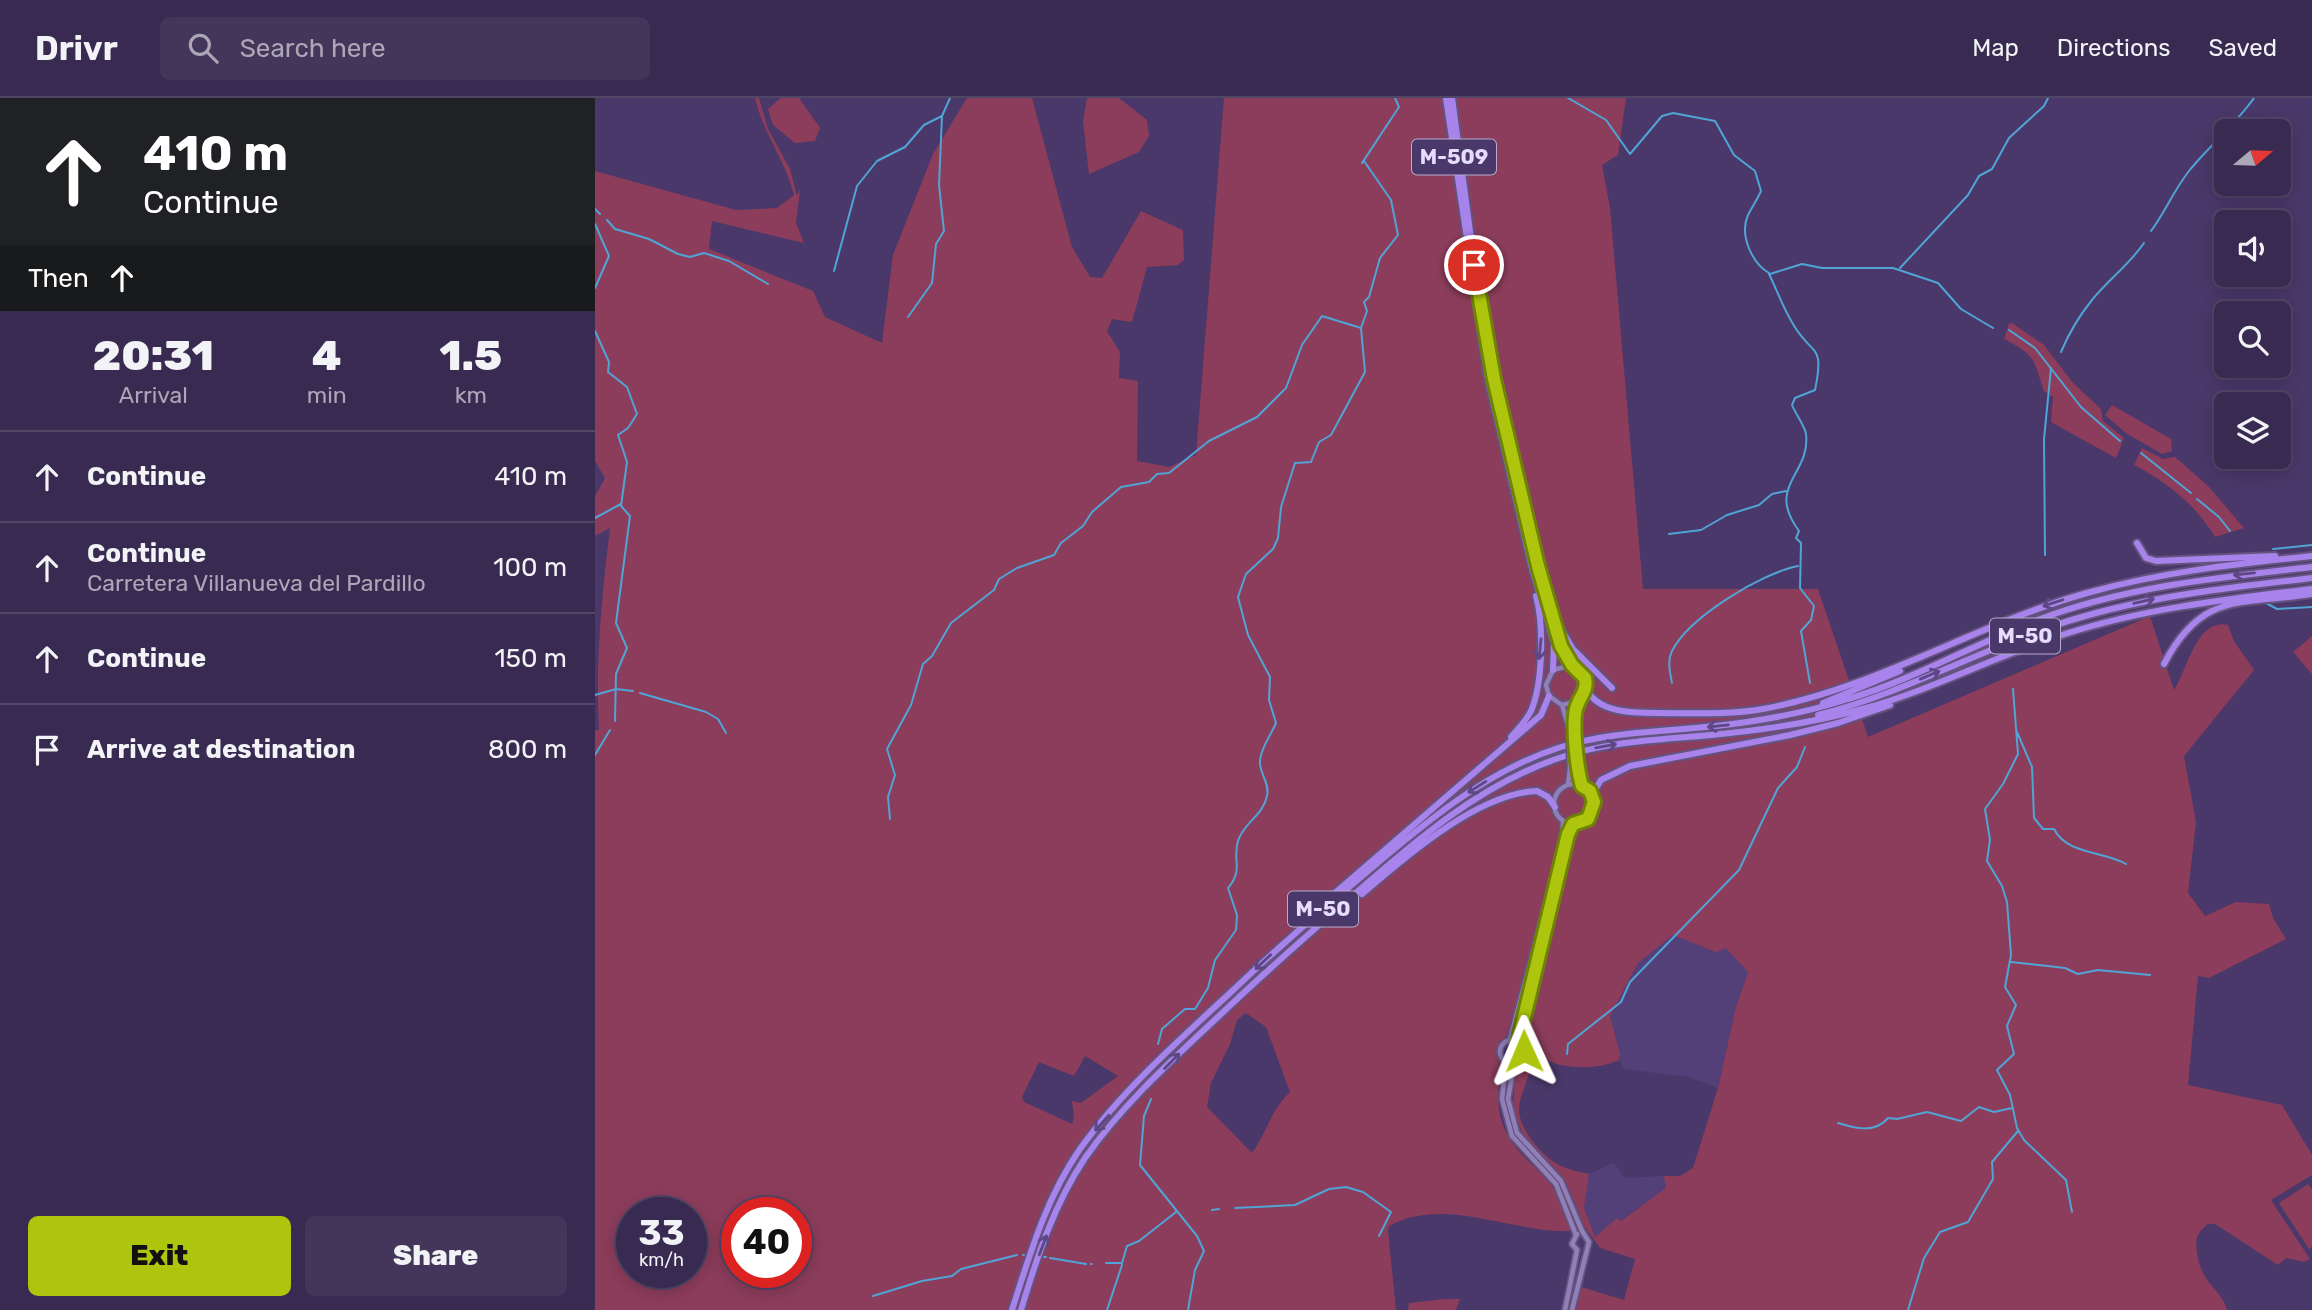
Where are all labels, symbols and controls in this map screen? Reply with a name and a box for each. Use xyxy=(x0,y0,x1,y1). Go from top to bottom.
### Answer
search box xyxy=(160,17,650,80)
text: Drivr xyxy=(35,29,118,68)
icon: search xyxy=(184,29,222,67)
text: Search here xyxy=(240,33,386,64)
text: Map xyxy=(1972,34,2019,62)
text: Directions xyxy=(2057,34,2170,62)
text: Saved xyxy=(2208,34,2277,62)
north arrow xyxy=(2214,119,2291,196)
map controls xyxy=(2214,119,2291,469)
text: 410 m xyxy=(143,124,288,182)
icon: ahead xyxy=(28,126,119,217)
road number: M-509 xyxy=(1412,140,1496,174)
text: Continue xyxy=(143,183,279,221)
button: sound xyxy=(2214,210,2291,287)
pin xyxy=(1444,235,1504,295)
icon: arrive xyxy=(1455,246,1493,284)
icon: ahead xyxy=(103,259,141,297)
text: Then xyxy=(28,263,89,294)
button: search xyxy=(2214,301,2291,378)
text: 20:31 xyxy=(93,331,214,381)
text: 4 xyxy=(312,331,342,381)
text: 1.5 xyxy=(439,331,502,381)
text: Arrival xyxy=(119,381,188,409)
text: min xyxy=(307,381,347,409)
text: km xyxy=(455,381,487,409)
button: layers xyxy=(2214,392,2291,469)
icon: ahead xyxy=(28,458,66,496)
text: Continue xyxy=(87,461,206,492)
text: 410 m xyxy=(494,461,567,492)
text: Continue xyxy=(87,538,206,569)
icon: ahead xyxy=(28,549,66,587)
text: 100 m xyxy=(493,552,567,583)
one-way arrow xyxy=(2233,568,2256,581)
text: Carretera Villanueva del Pardillo xyxy=(87,569,426,597)
one-way arrow xyxy=(2133,594,2155,607)
one-way arrow xyxy=(2042,598,2064,610)
road number: M-50 xyxy=(1990,618,2060,654)
one-way arrow xyxy=(1533,638,1546,660)
icon: ahead xyxy=(28,640,66,678)
text: Continue xyxy=(87,643,206,674)
text: 150 m xyxy=(494,643,567,674)
one-way arrow xyxy=(1918,668,1940,681)
one-way arrow xyxy=(1707,719,1730,732)
icon: arrive xyxy=(28,731,66,769)
text: Arrive at destination xyxy=(87,734,355,765)
text: 800 m xyxy=(488,734,567,765)
one-way arrow xyxy=(1594,739,1617,752)
one-way arrow xyxy=(1468,779,1487,794)
road number: M-50 xyxy=(1288,892,1358,926)
one-way arrow xyxy=(1255,953,1272,970)
position arrow xyxy=(1487,1014,1561,1088)
one-way arrow xyxy=(1163,1053,1180,1070)
one-way arrow xyxy=(1095,1113,1111,1131)
speed limit sign: 40 xyxy=(721,1197,812,1288)
text: 33 xyxy=(638,1212,685,1254)
button: Exit xyxy=(28,1216,291,1296)
button: Share xyxy=(305,1216,567,1296)
one-way arrow xyxy=(1037,1235,1050,1257)
text: km/h xyxy=(639,1249,684,1271)

